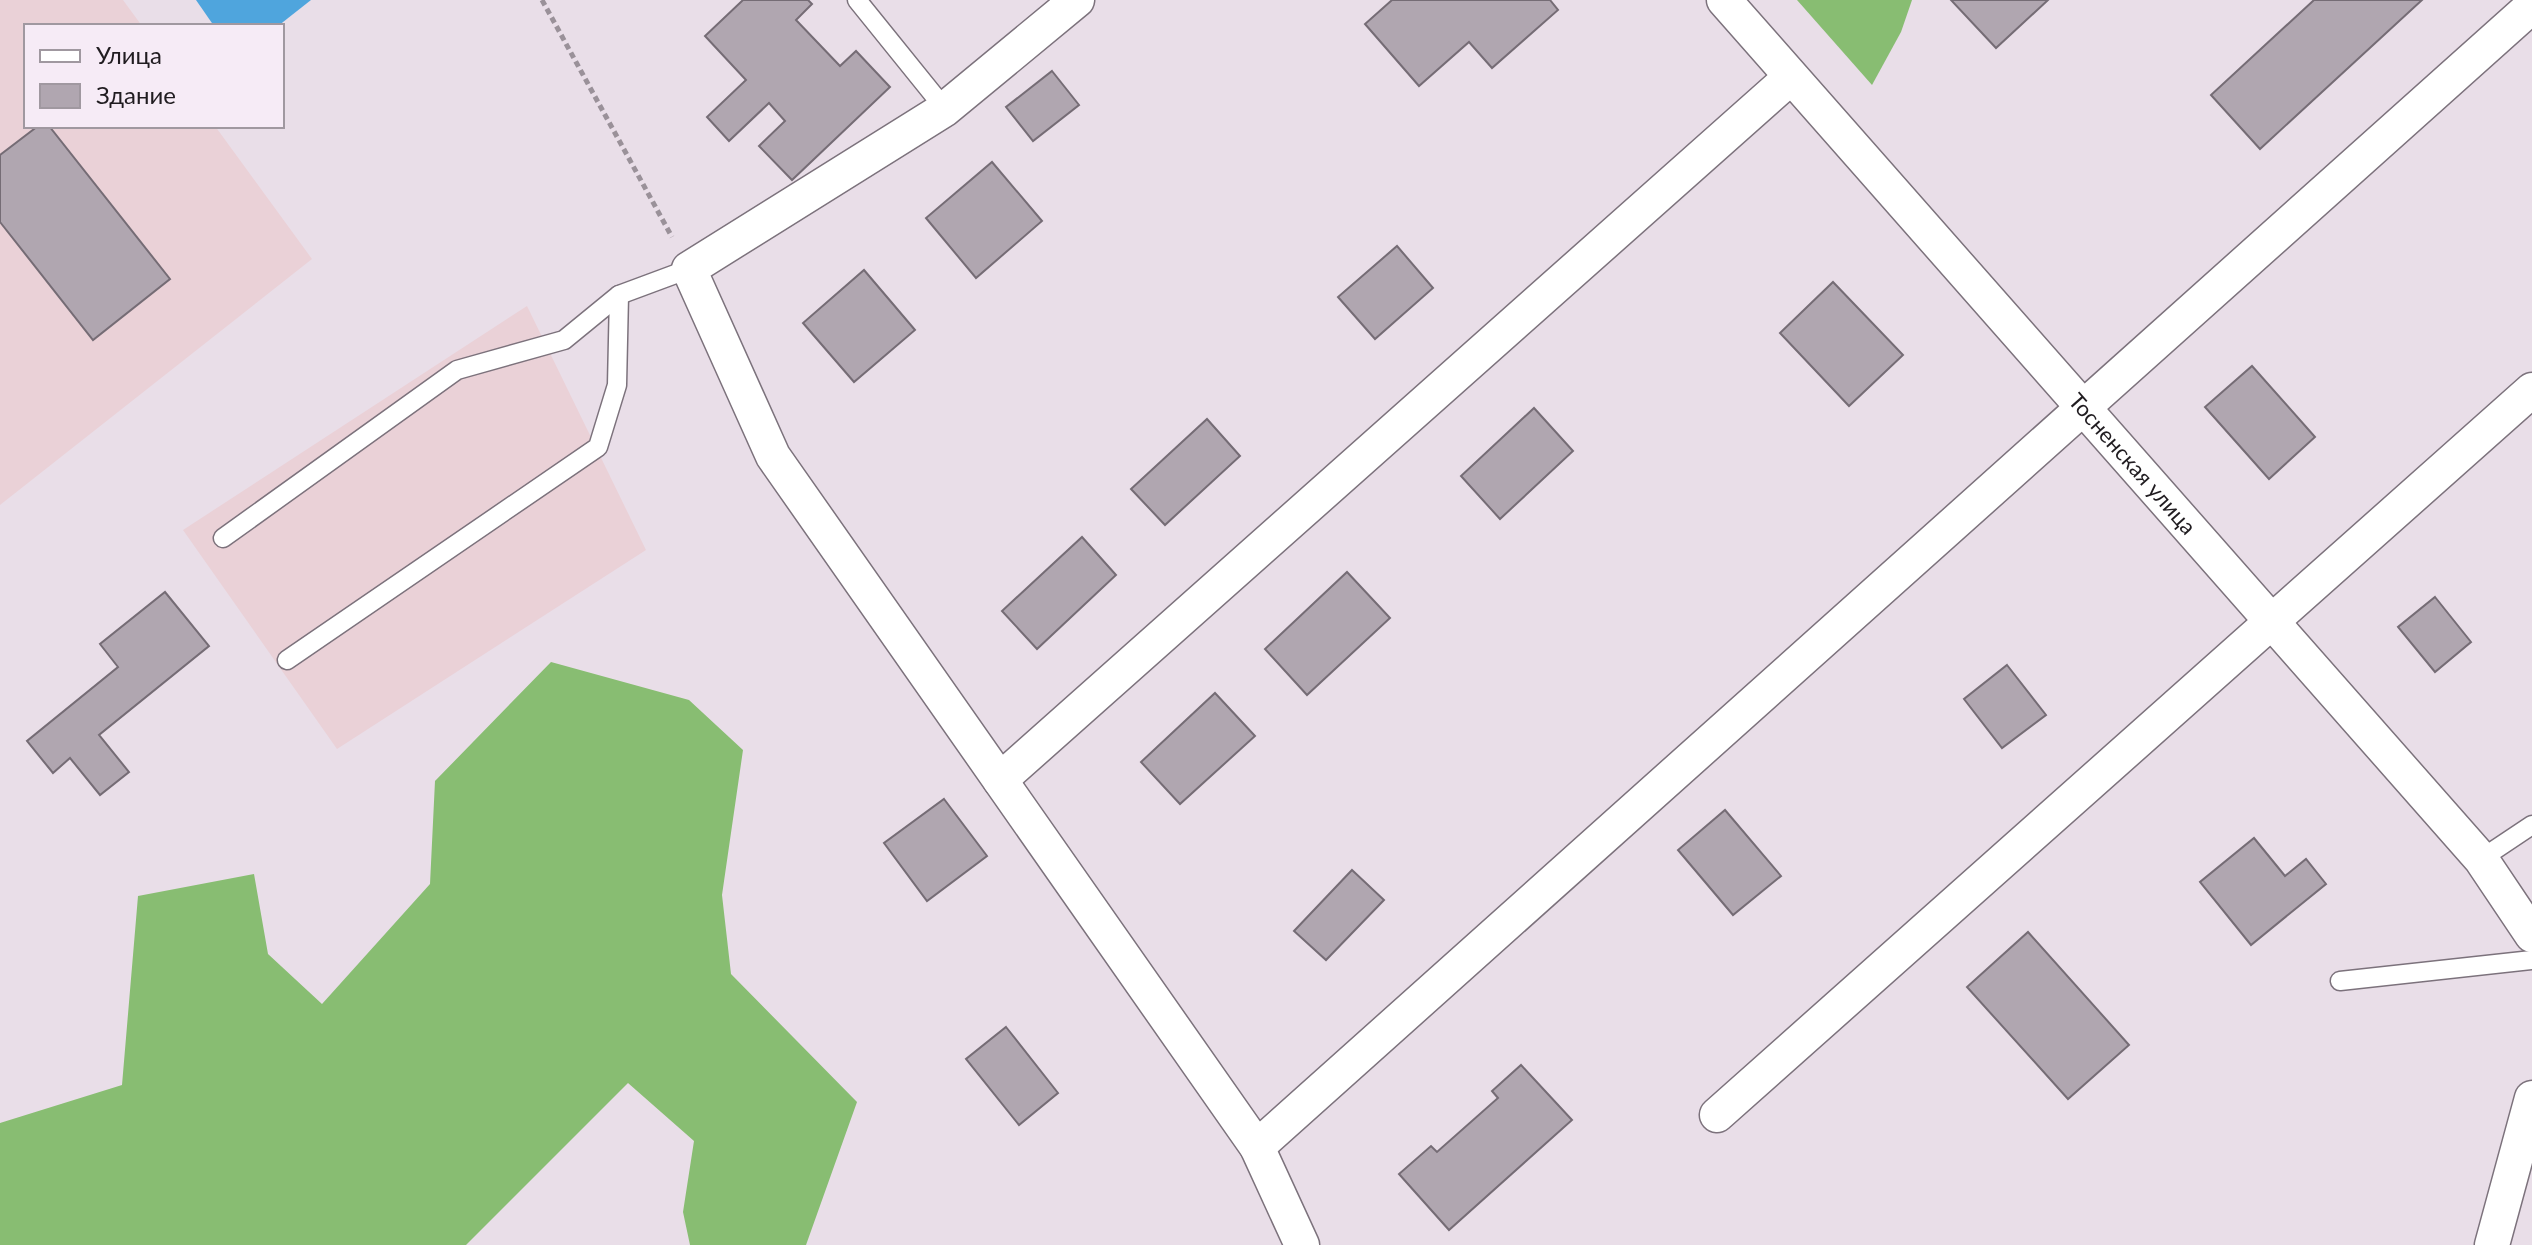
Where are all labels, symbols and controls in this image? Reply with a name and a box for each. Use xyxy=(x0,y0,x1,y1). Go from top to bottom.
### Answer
legend xyxy=(24,24,284,128)
text: Улица xyxy=(96,40,162,69)
text: Здание xyxy=(96,80,176,109)
street label: Тосненская улица xyxy=(2064,387,2202,539)

